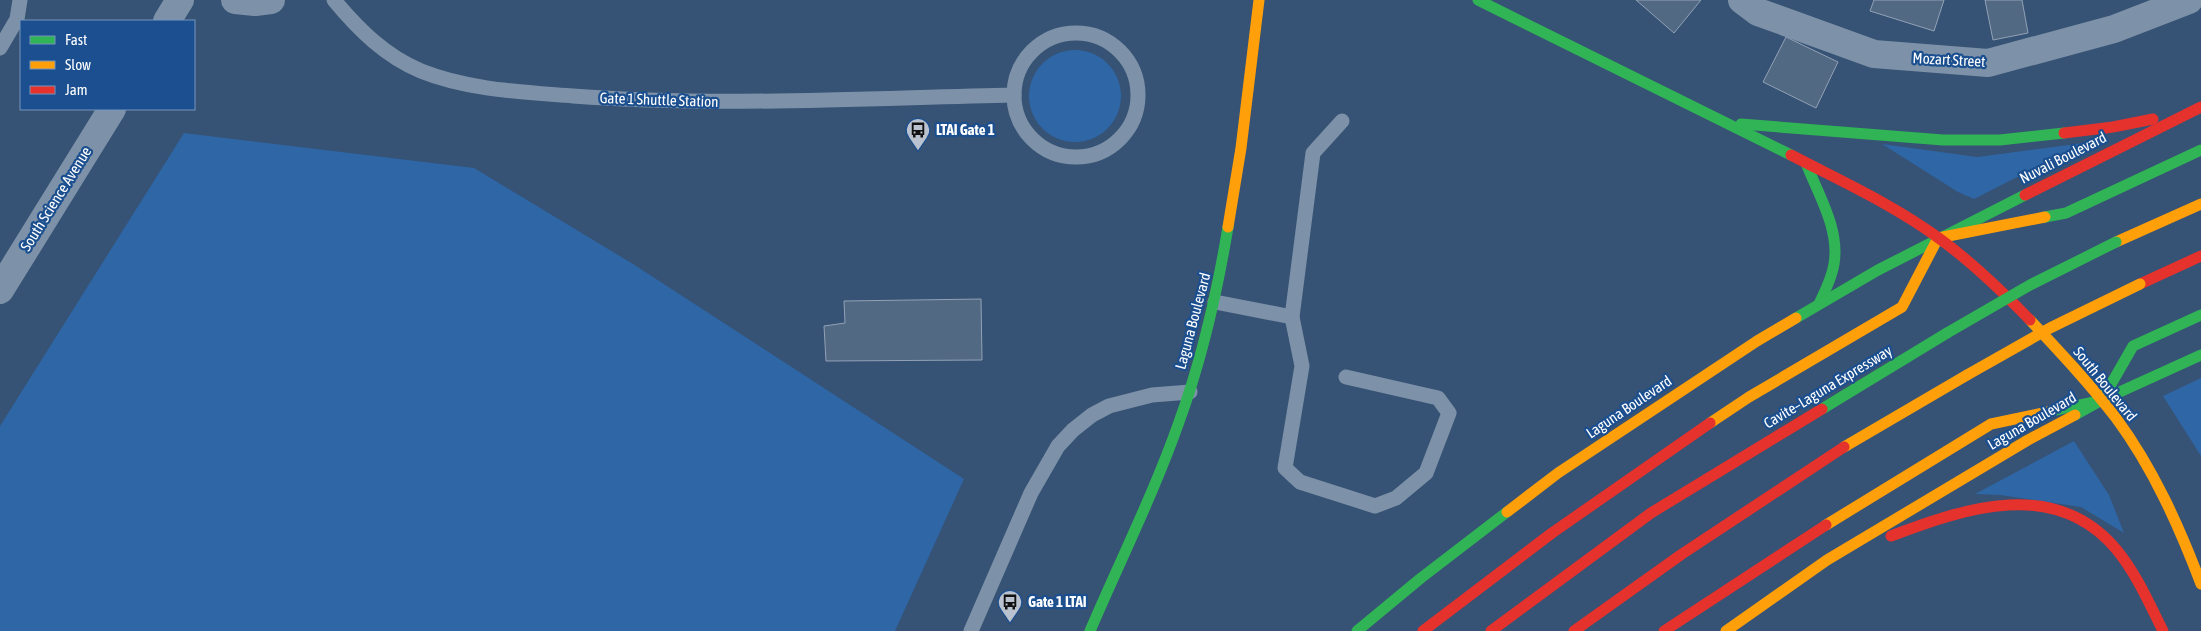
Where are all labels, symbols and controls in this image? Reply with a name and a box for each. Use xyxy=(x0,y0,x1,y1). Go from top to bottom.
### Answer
legend xyxy=(20,20,195,110)
text: Fast xyxy=(65,31,87,48)
street label: Mozart Street xyxy=(1912,49,1986,70)
text: Slow xyxy=(65,56,91,73)
text: Jam xyxy=(65,81,88,98)
street label: Gate 1 Shuttle Station xyxy=(599,89,719,110)
bus stop icon: LTAI Gate 1 xyxy=(905,117,931,151)
place label: LTAI Gate 1 xyxy=(936,121,995,138)
street label: Nuvali Boulevard xyxy=(2017,128,2109,187)
street label: South Science Avenue xyxy=(17,143,95,254)
street label: Laguna Boulevard xyxy=(1171,271,1214,371)
street label: Cavite–Laguna Expressway xyxy=(1761,342,1895,432)
street label: South Boulevard xyxy=(2070,343,2141,424)
street label: Laguna Boulevard xyxy=(1583,372,1675,441)
street label: Laguna Boulevard xyxy=(1985,388,2079,453)
bus stop icon: Gate 1 LTAI xyxy=(997,589,1023,623)
place label: Gate 1 LTAI xyxy=(1028,593,1087,610)

